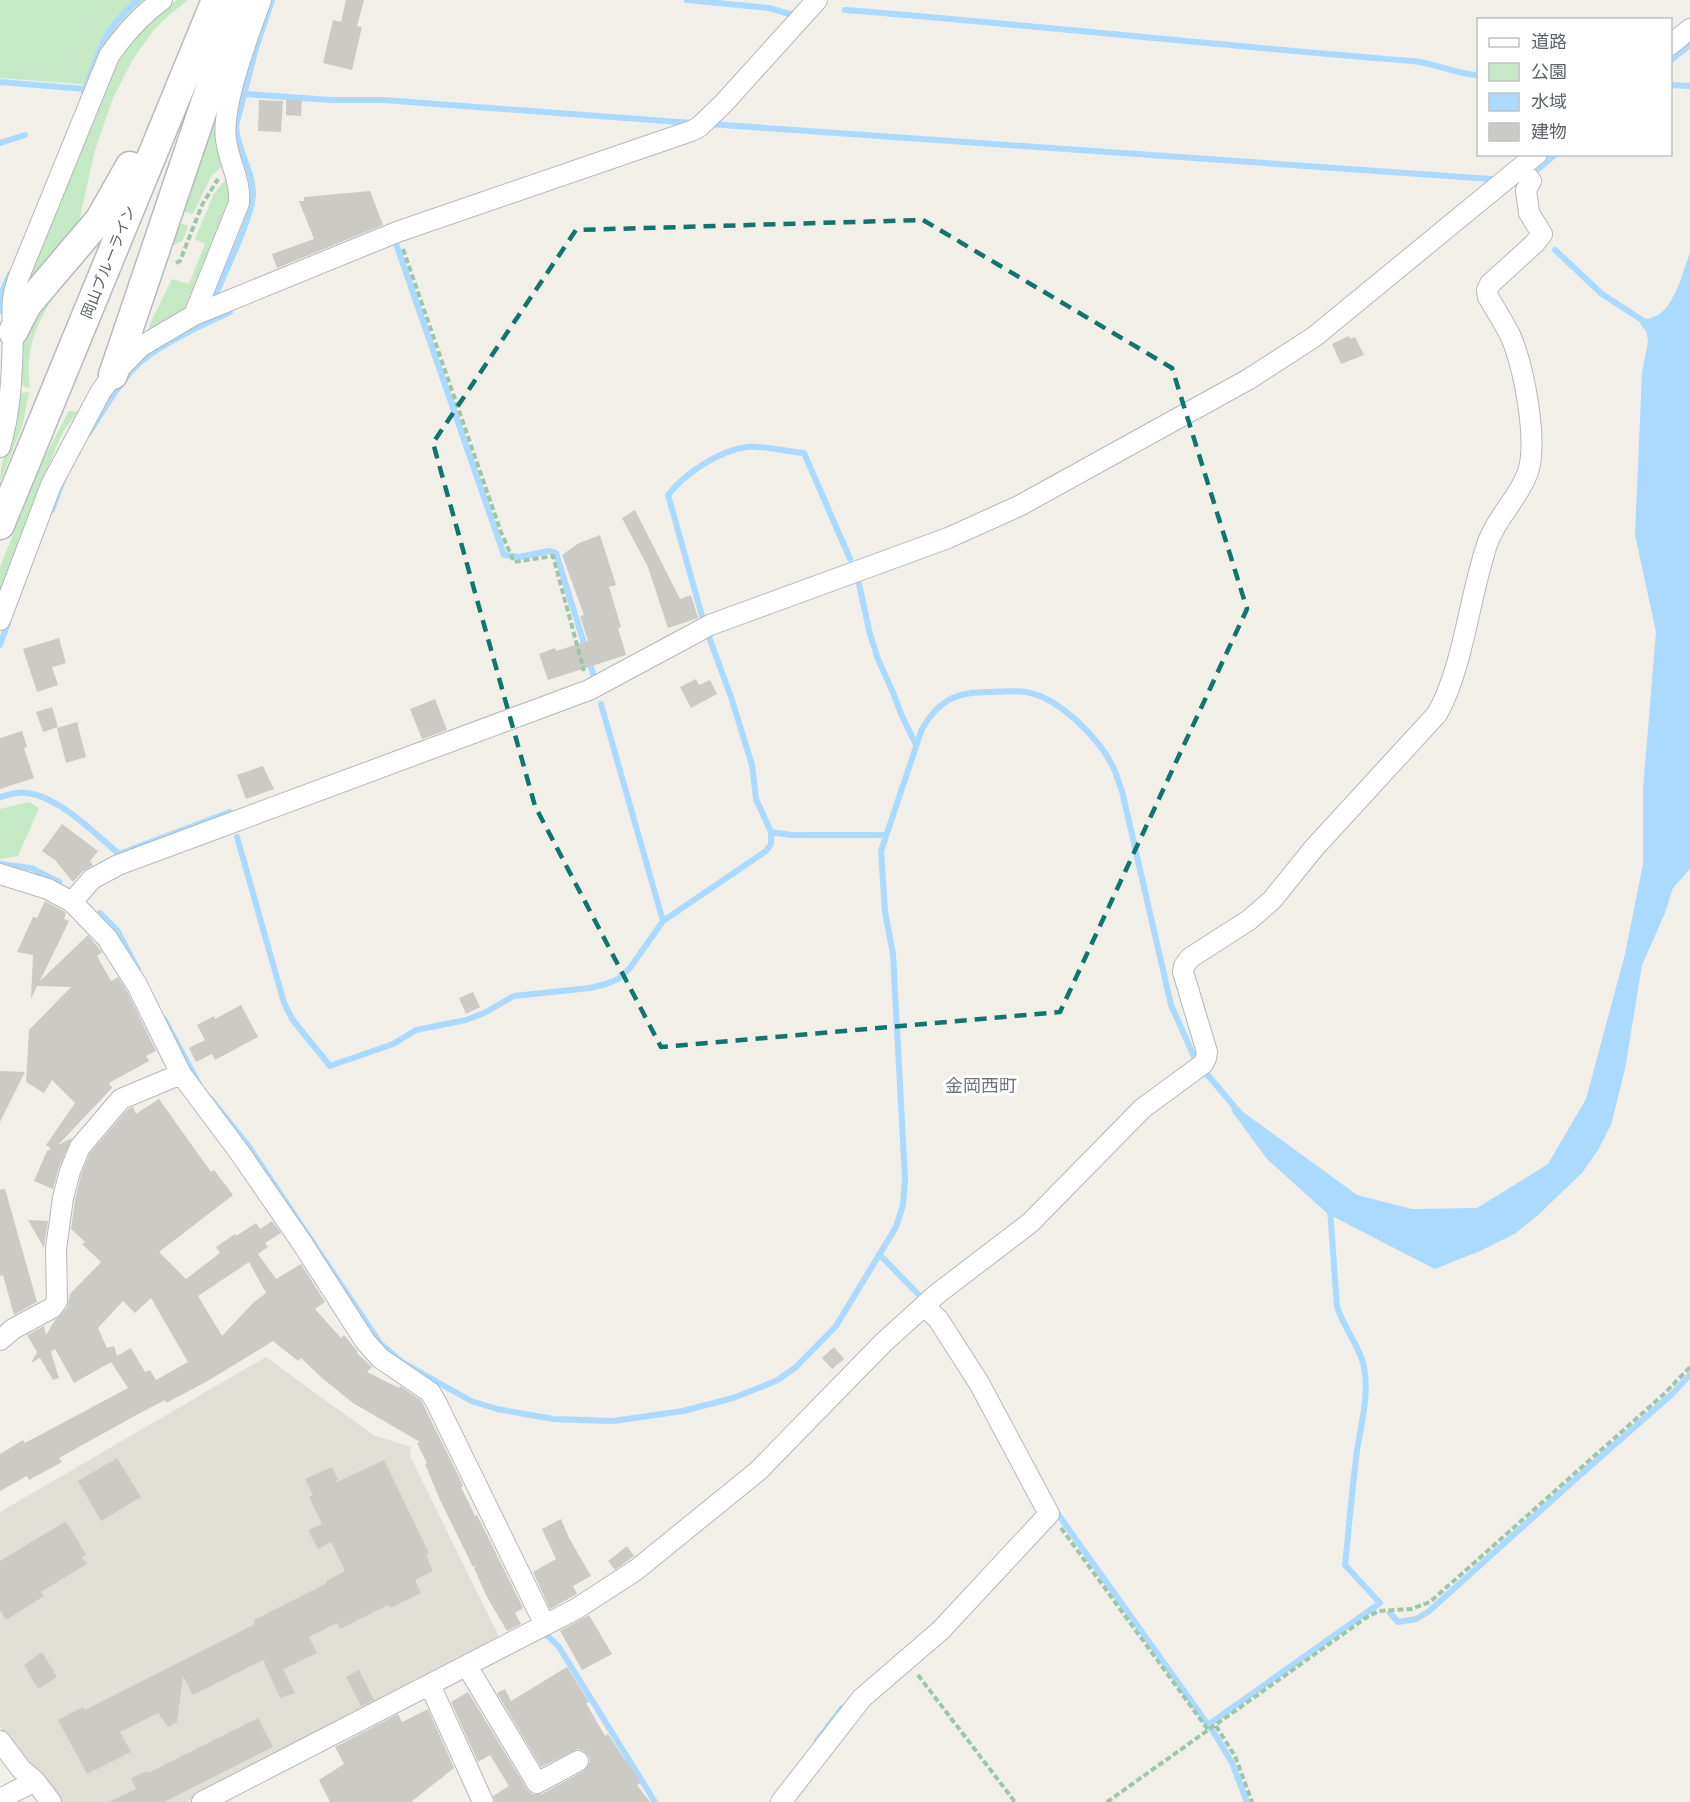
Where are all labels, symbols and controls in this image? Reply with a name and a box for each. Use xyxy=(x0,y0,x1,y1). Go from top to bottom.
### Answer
legend xyxy=(1477,18,1672,156)
text: 道路 xyxy=(1531,29,1567,53)
text: 公園 xyxy=(1531,59,1567,83)
text: 水域 xyxy=(1531,89,1567,113)
text: 建物 xyxy=(1531,119,1567,143)
street label: 岡山ブルーライン xyxy=(76,202,140,322)
district label: 金岡西町 xyxy=(945,1073,1017,1097)

